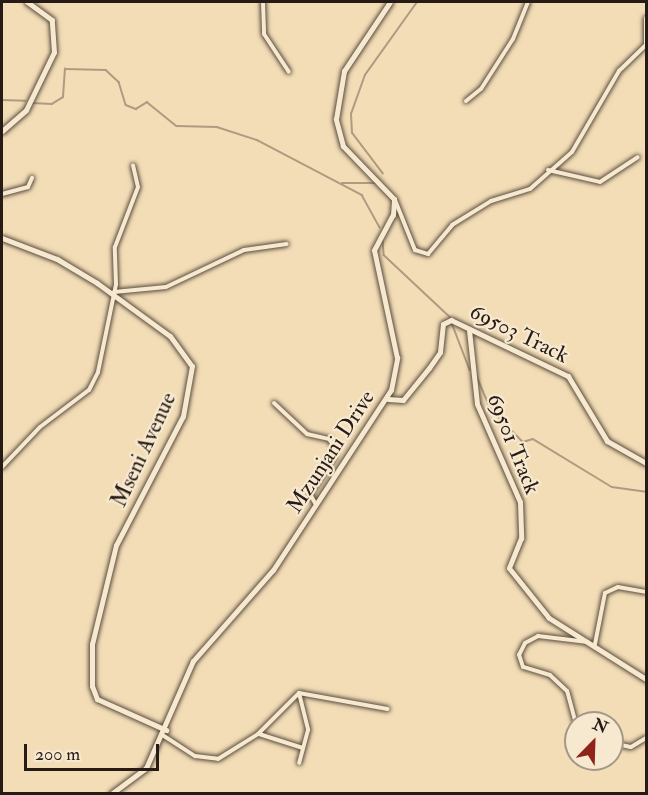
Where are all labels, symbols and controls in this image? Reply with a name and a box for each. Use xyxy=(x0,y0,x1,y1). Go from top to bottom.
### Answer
street label: 69503 Track xyxy=(465,299,573,369)
street label: Mzunjani Drive xyxy=(282,386,380,518)
street label: Mseni Avenue xyxy=(106,388,182,512)
street label: 69501 Track xyxy=(481,390,545,498)
north arrow xyxy=(564,711,624,771)
text: N xyxy=(590,714,611,738)
scale bar xyxy=(27,732,162,770)
text: 200 m xyxy=(35,743,80,766)

